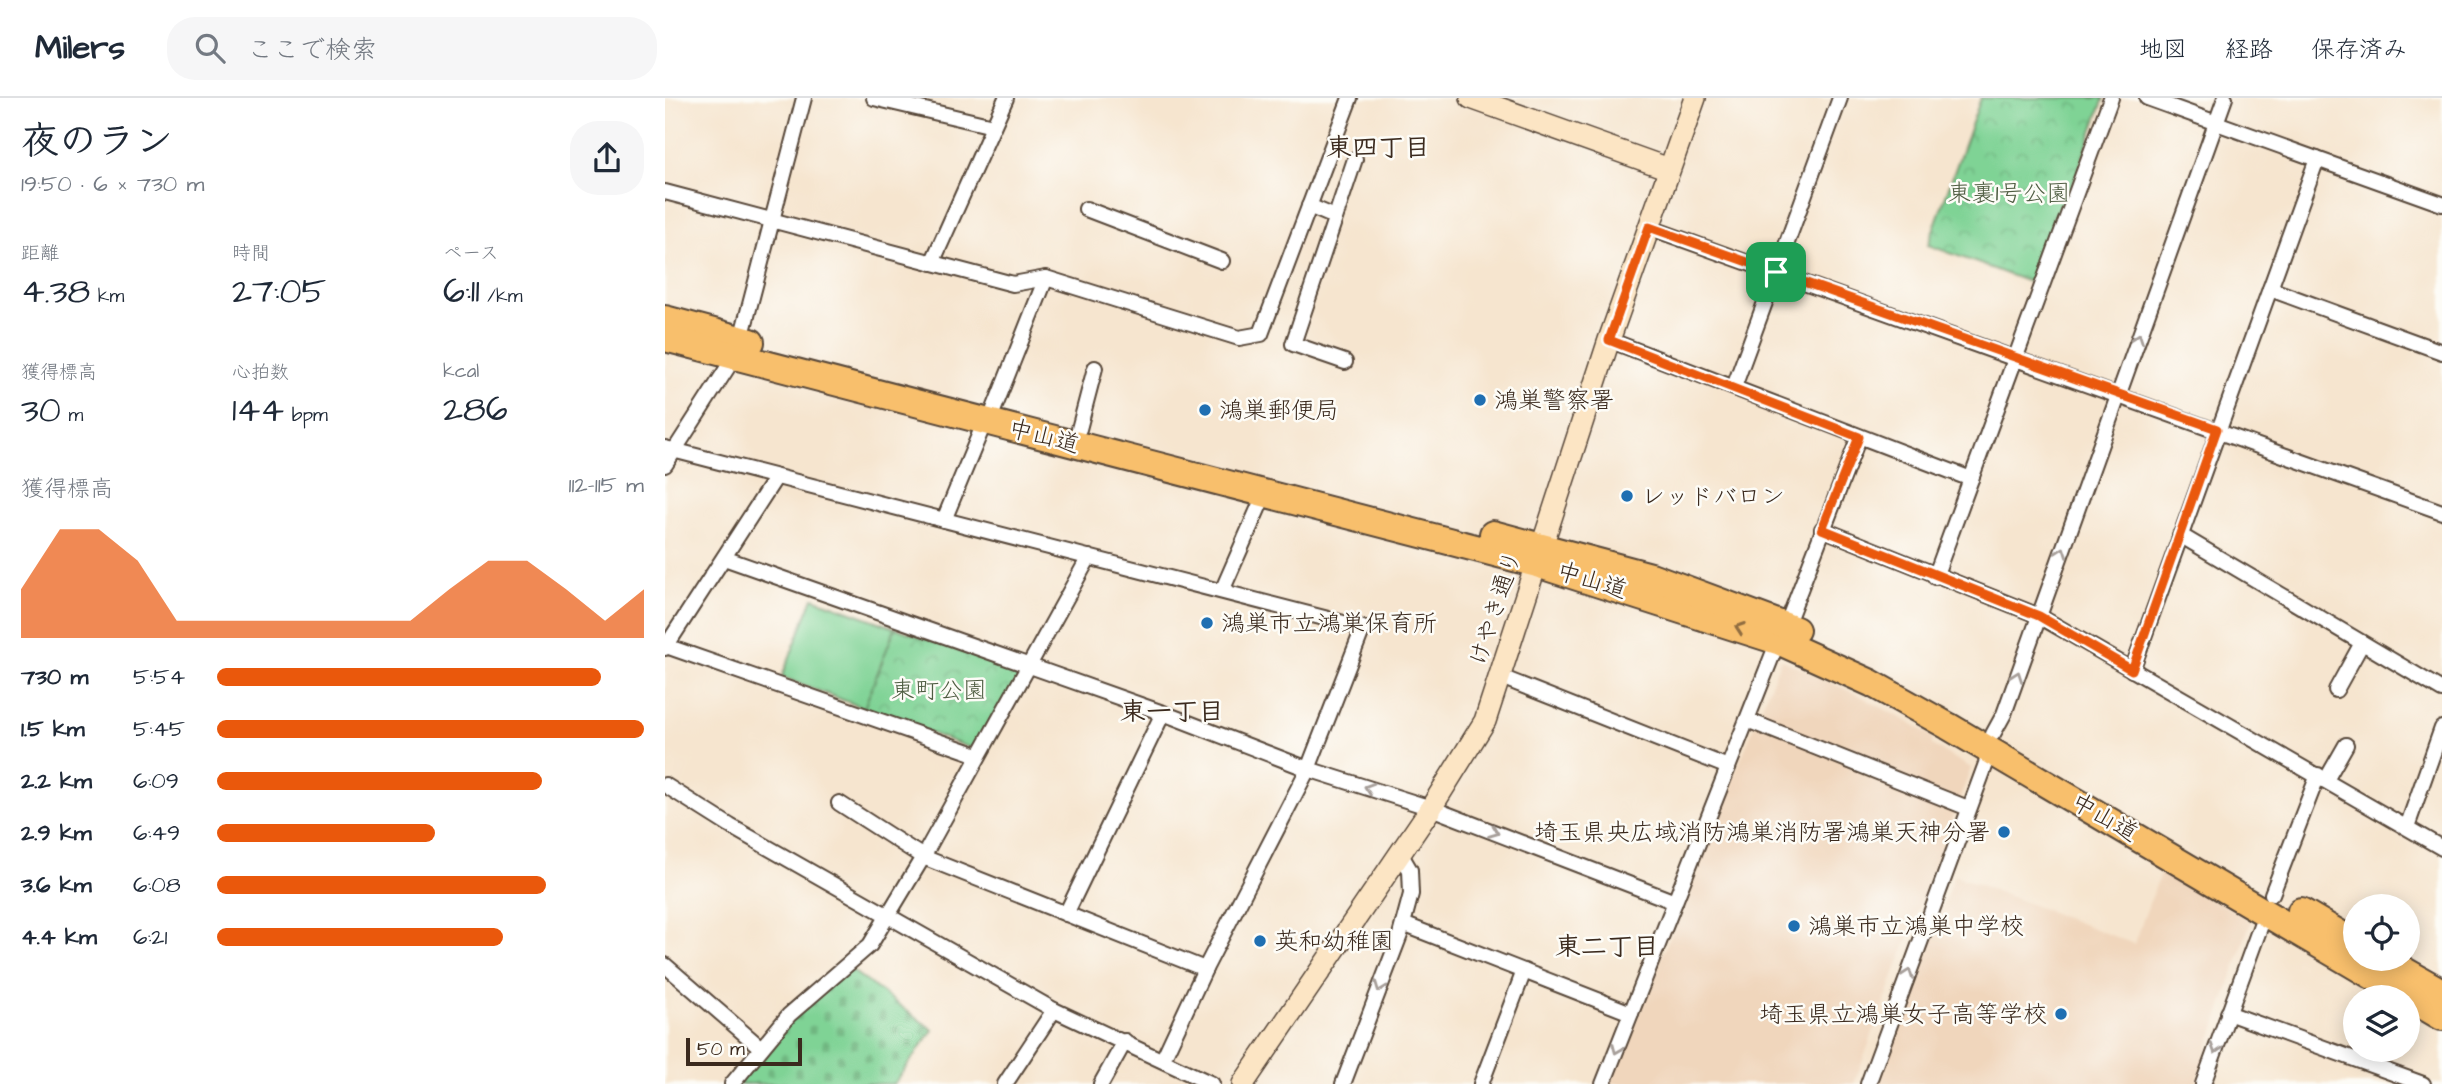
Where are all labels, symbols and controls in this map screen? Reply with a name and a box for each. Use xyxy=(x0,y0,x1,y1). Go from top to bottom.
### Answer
search box xyxy=(167,17,657,80)
text: Milers xyxy=(35,25,125,71)
icon: search xyxy=(191,29,229,67)
text: ここで検索 xyxy=(247,32,377,68)
text: 地図 xyxy=(2139,33,2187,67)
text: 経路 xyxy=(2225,33,2273,67)
text: 保存済み xyxy=(2311,33,2407,67)
text: 夜のラン xyxy=(21,116,173,168)
button: share xyxy=(570,121,644,195)
district label: 東四丁目 xyxy=(1326,130,1430,166)
text: 19:50 · 6 × 730 m xyxy=(21,168,204,200)
park label: 東裏1号公園 xyxy=(1947,177,2071,211)
text: 距離 xyxy=(21,240,59,267)
text: 時間 xyxy=(232,240,270,267)
text: ペース xyxy=(443,240,499,267)
pin xyxy=(1746,242,1806,302)
icon: arrive xyxy=(1757,253,1795,291)
text: 4.38 xyxy=(21,267,90,316)
text: 27:05 xyxy=(232,267,326,316)
text: 6:11 xyxy=(443,267,480,316)
text: km xyxy=(90,283,124,310)
text: /km xyxy=(480,283,522,310)
one-way arrow xyxy=(2130,332,2144,344)
text: kcal xyxy=(443,358,479,385)
text: 獲得標高 xyxy=(21,359,97,386)
text: 心拍数 xyxy=(232,359,289,386)
place label: 鴻巣警察署 xyxy=(1494,384,1614,418)
text: 286 xyxy=(443,385,508,434)
text: 30 xyxy=(21,386,61,435)
text: 144 xyxy=(232,386,284,435)
marker: 鴻巣警察署 xyxy=(1472,392,1488,408)
place label: 鴻巣郵便局 xyxy=(1219,394,1339,428)
text: m xyxy=(61,402,83,429)
text: bpm xyxy=(284,402,328,429)
marker: 鴻巣郵便局 xyxy=(1197,402,1213,418)
street label: 中山道 xyxy=(1005,412,1083,462)
text: 112–115 m xyxy=(569,469,644,501)
text: 獲得標高 xyxy=(21,473,113,505)
place label: レッドバロン xyxy=(1641,480,1785,514)
marker: レッドバロン xyxy=(1619,488,1635,504)
street label: けやき通り xyxy=(1461,546,1531,671)
one-way arrow xyxy=(2054,546,2068,558)
street label: 中山道 xyxy=(1552,554,1631,608)
place label: 鴻巣市立鴻巣保育所 xyxy=(1221,607,1437,641)
marker: 鴻巣市立鴻巣保育所 xyxy=(1199,615,1215,631)
one-way arrow xyxy=(1735,622,1747,636)
text: 730 m xyxy=(21,661,88,693)
text: 5:54 xyxy=(133,661,185,693)
one-way arrow xyxy=(2009,670,2023,682)
park label: 東町公園 xyxy=(891,674,987,708)
district label: 東一丁目 xyxy=(1120,694,1224,730)
text: 1.5 km xyxy=(21,713,85,745)
text: 5:45 xyxy=(133,713,185,745)
text: 2.2 km xyxy=(21,765,92,797)
text: 6:09 xyxy=(133,765,179,797)
one-way arrow xyxy=(1363,782,1376,796)
street label: 中山道 xyxy=(2065,785,2144,851)
place label: 埼玉県央広域消防鴻巣消防署鴻巣天神分署 xyxy=(1534,816,1990,850)
text: 2.9 km xyxy=(21,817,92,849)
text: 6:49 xyxy=(133,817,180,849)
one-way arrow xyxy=(1488,824,1500,838)
marker: 埼玉県央広域消防鴻巣消防署鴻巣天神分署 xyxy=(1996,824,2012,840)
text: 3.6 km xyxy=(21,869,92,901)
text: 6:08 xyxy=(133,869,181,901)
map controls xyxy=(2343,894,2420,1062)
button: locate xyxy=(2343,894,2420,971)
place label: 鴻巣市立鴻巣中学校 xyxy=(1808,910,2024,944)
marker: 鴻巣市立鴻巣中学校 xyxy=(1786,918,1802,934)
text: 4.4 km xyxy=(21,921,97,953)
text: 6:21 xyxy=(133,921,167,953)
place label: 英和幼稚園 xyxy=(1274,925,1394,959)
district label: 東二丁目 xyxy=(1555,929,1659,965)
marker: 英和幼稚園 xyxy=(1252,933,1268,949)
one-way arrow xyxy=(1899,968,1913,980)
one-way arrow xyxy=(1374,980,1388,992)
button: layers xyxy=(2343,985,2420,1062)
place label: 埼玉県立鴻巣女子高等学校 xyxy=(1759,998,2047,1032)
marker: 埼玉県立鴻巣女子高等学校 xyxy=(2053,1006,2069,1022)
scale bar xyxy=(686,1035,801,1067)
text: 50 m xyxy=(697,1036,745,1063)
one-way arrow xyxy=(1611,1042,1625,1054)
one-way arrow xyxy=(2210,1042,2224,1054)

